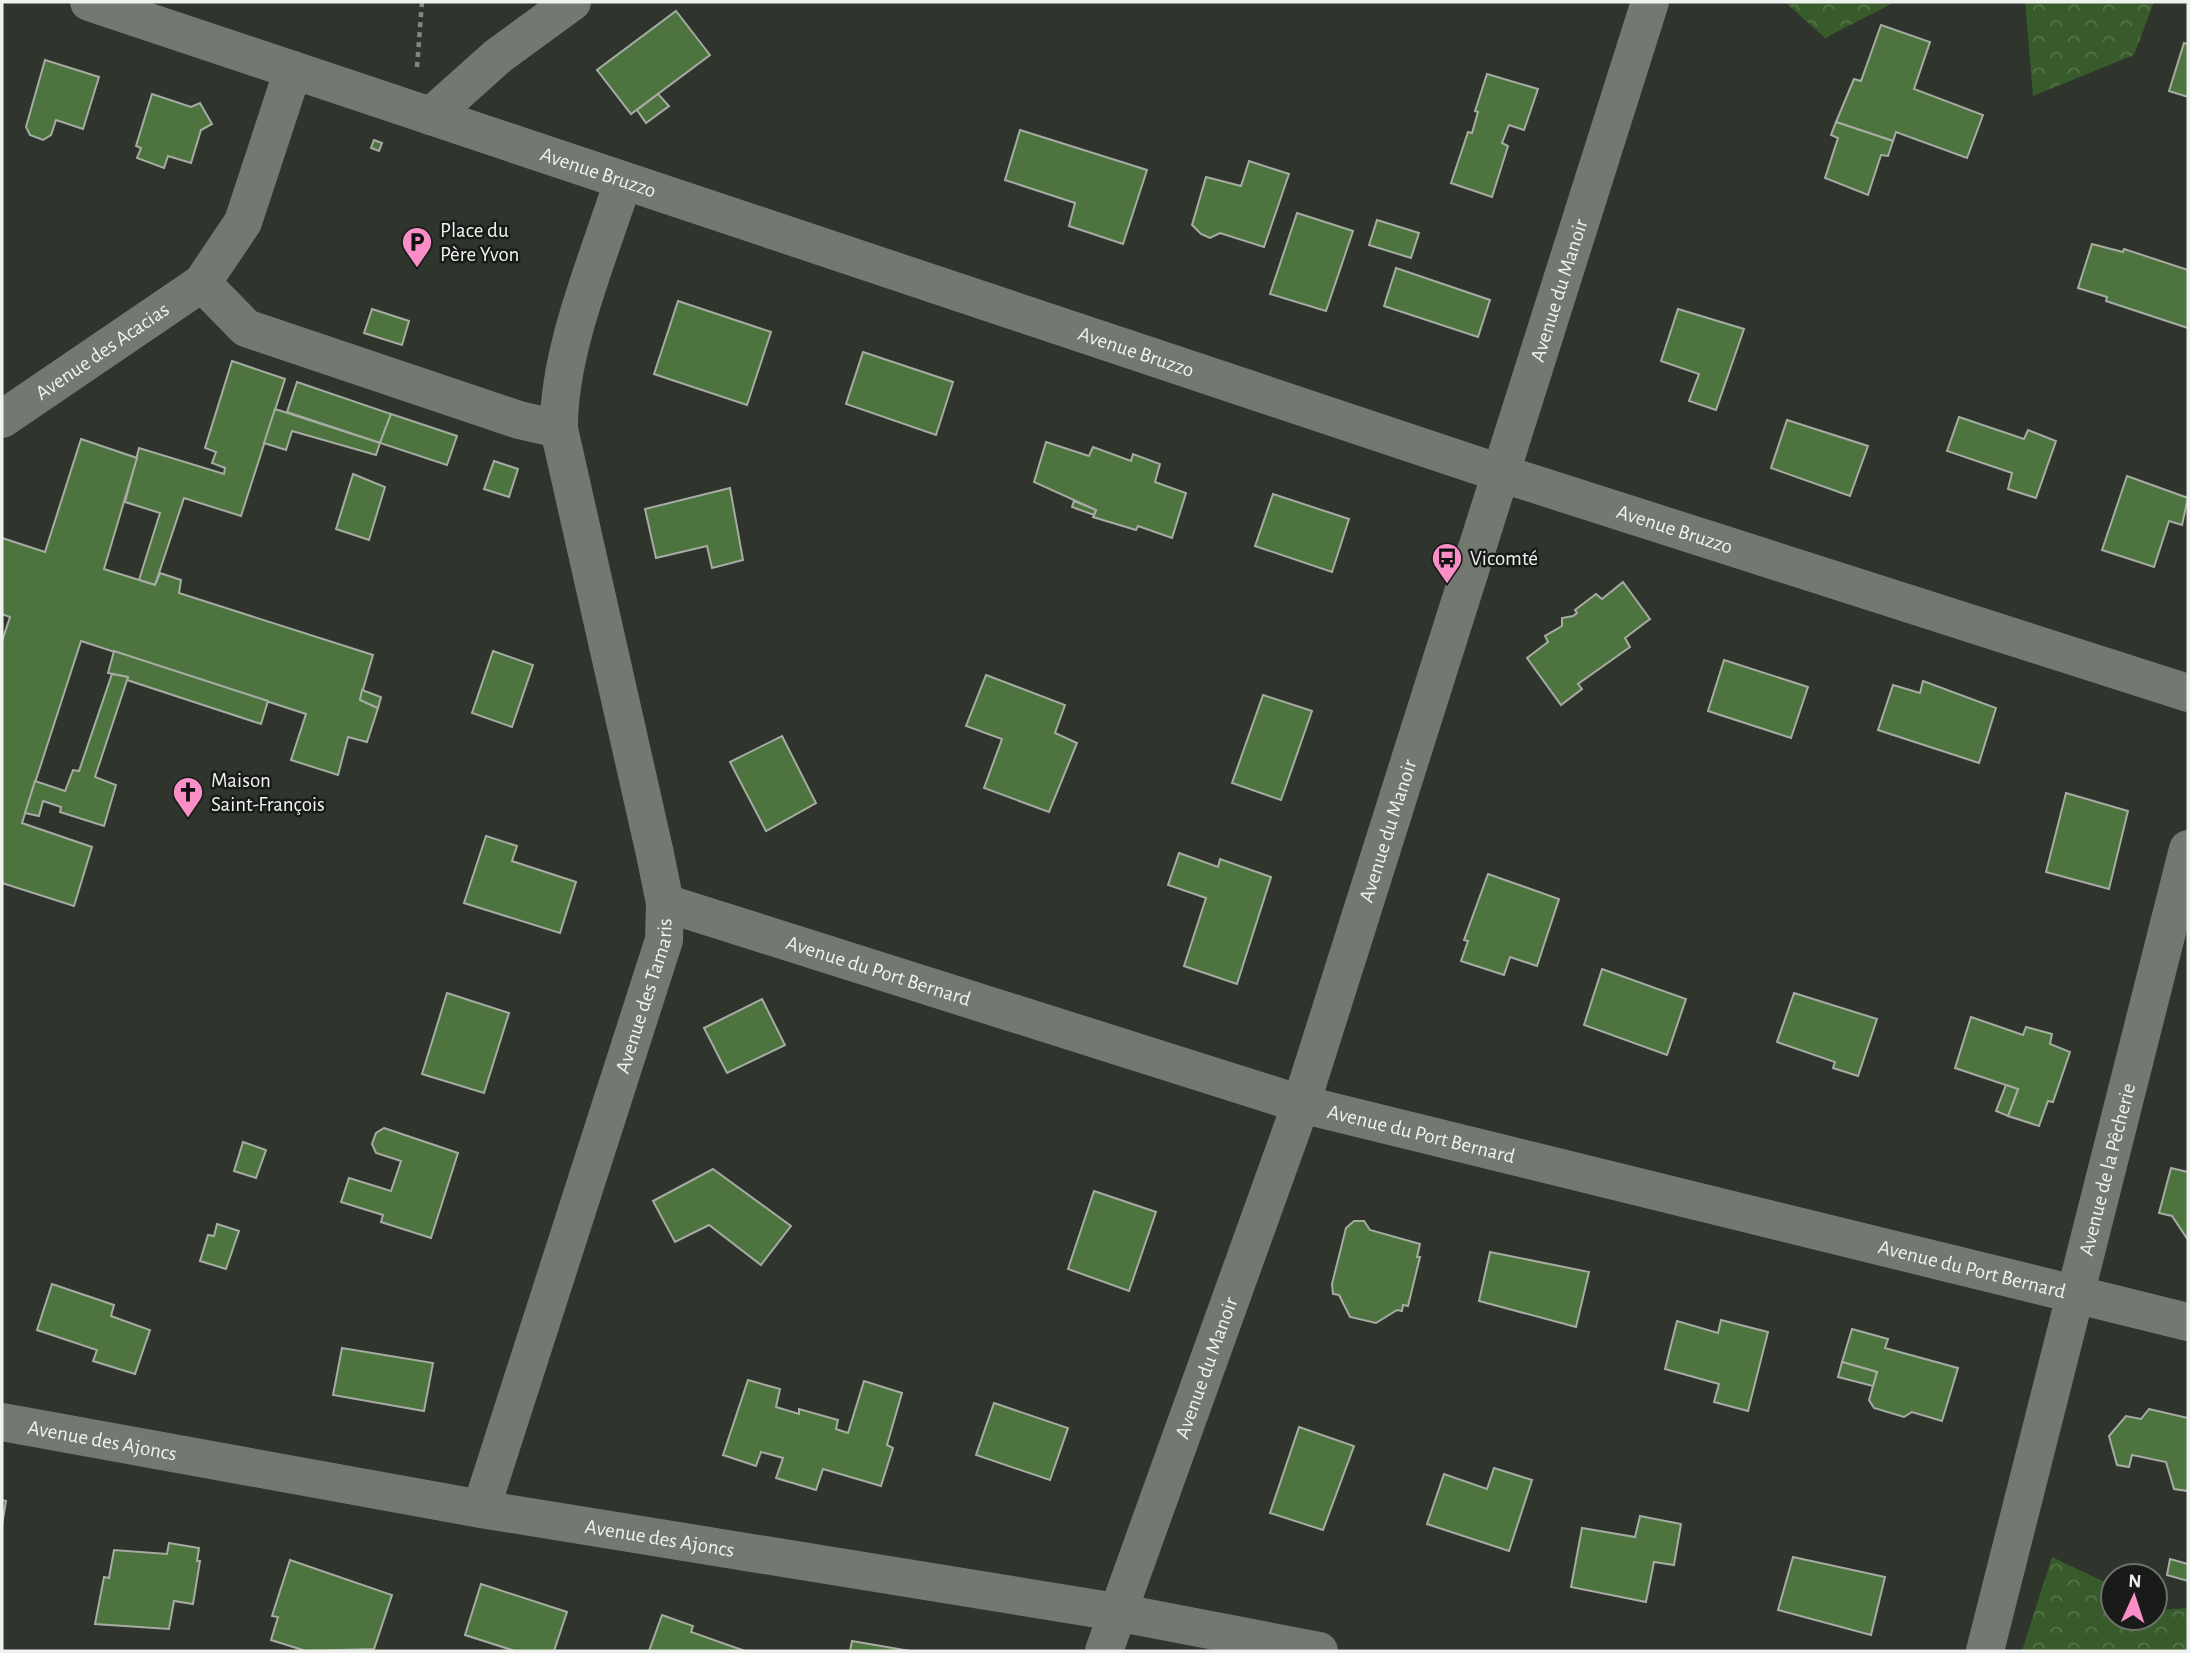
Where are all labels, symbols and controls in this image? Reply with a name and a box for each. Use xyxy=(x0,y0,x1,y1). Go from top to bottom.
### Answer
street label: Avenue Bruzzo xyxy=(538,143,659,201)
street label: Avenue du Manoir xyxy=(1526,216,1591,364)
place label: Place du Père Yvon xyxy=(440,220,519,265)
parking icon: Place du Père Yvon xyxy=(400,225,434,269)
street label: Avenue des Acacias xyxy=(31,298,173,404)
street label: Avenue Bruzzo xyxy=(1076,322,1197,381)
street label: Avenue Bruzzo xyxy=(1614,501,1735,557)
bus stop icon: Vicomté xyxy=(1430,541,1464,585)
place label: Vicomté xyxy=(1470,548,1538,569)
street label: Avenue du Manoir xyxy=(1355,757,1420,905)
place label: Maison Saint-François xyxy=(211,770,325,815)
church icon: Maison Saint-François xyxy=(171,775,205,819)
street label: Avenue des Tamaris xyxy=(611,918,675,1076)
street label: Avenue du Port Bernard xyxy=(784,931,974,1010)
street label: Avenue de la Pêcherie xyxy=(2075,1081,2139,1258)
street label: Avenue du Port Bernard xyxy=(1325,1100,1517,1167)
street label: Avenue du Port Bernard xyxy=(1876,1236,2068,1302)
street label: Avenue du Manoir xyxy=(1171,1294,1241,1441)
street label: Avenue des Ajoncs xyxy=(26,1416,179,1464)
street label: Avenue des Ajoncs xyxy=(584,1516,736,1560)
north arrow xyxy=(2099,1562,2169,1632)
text: N xyxy=(2128,1572,2142,1591)

